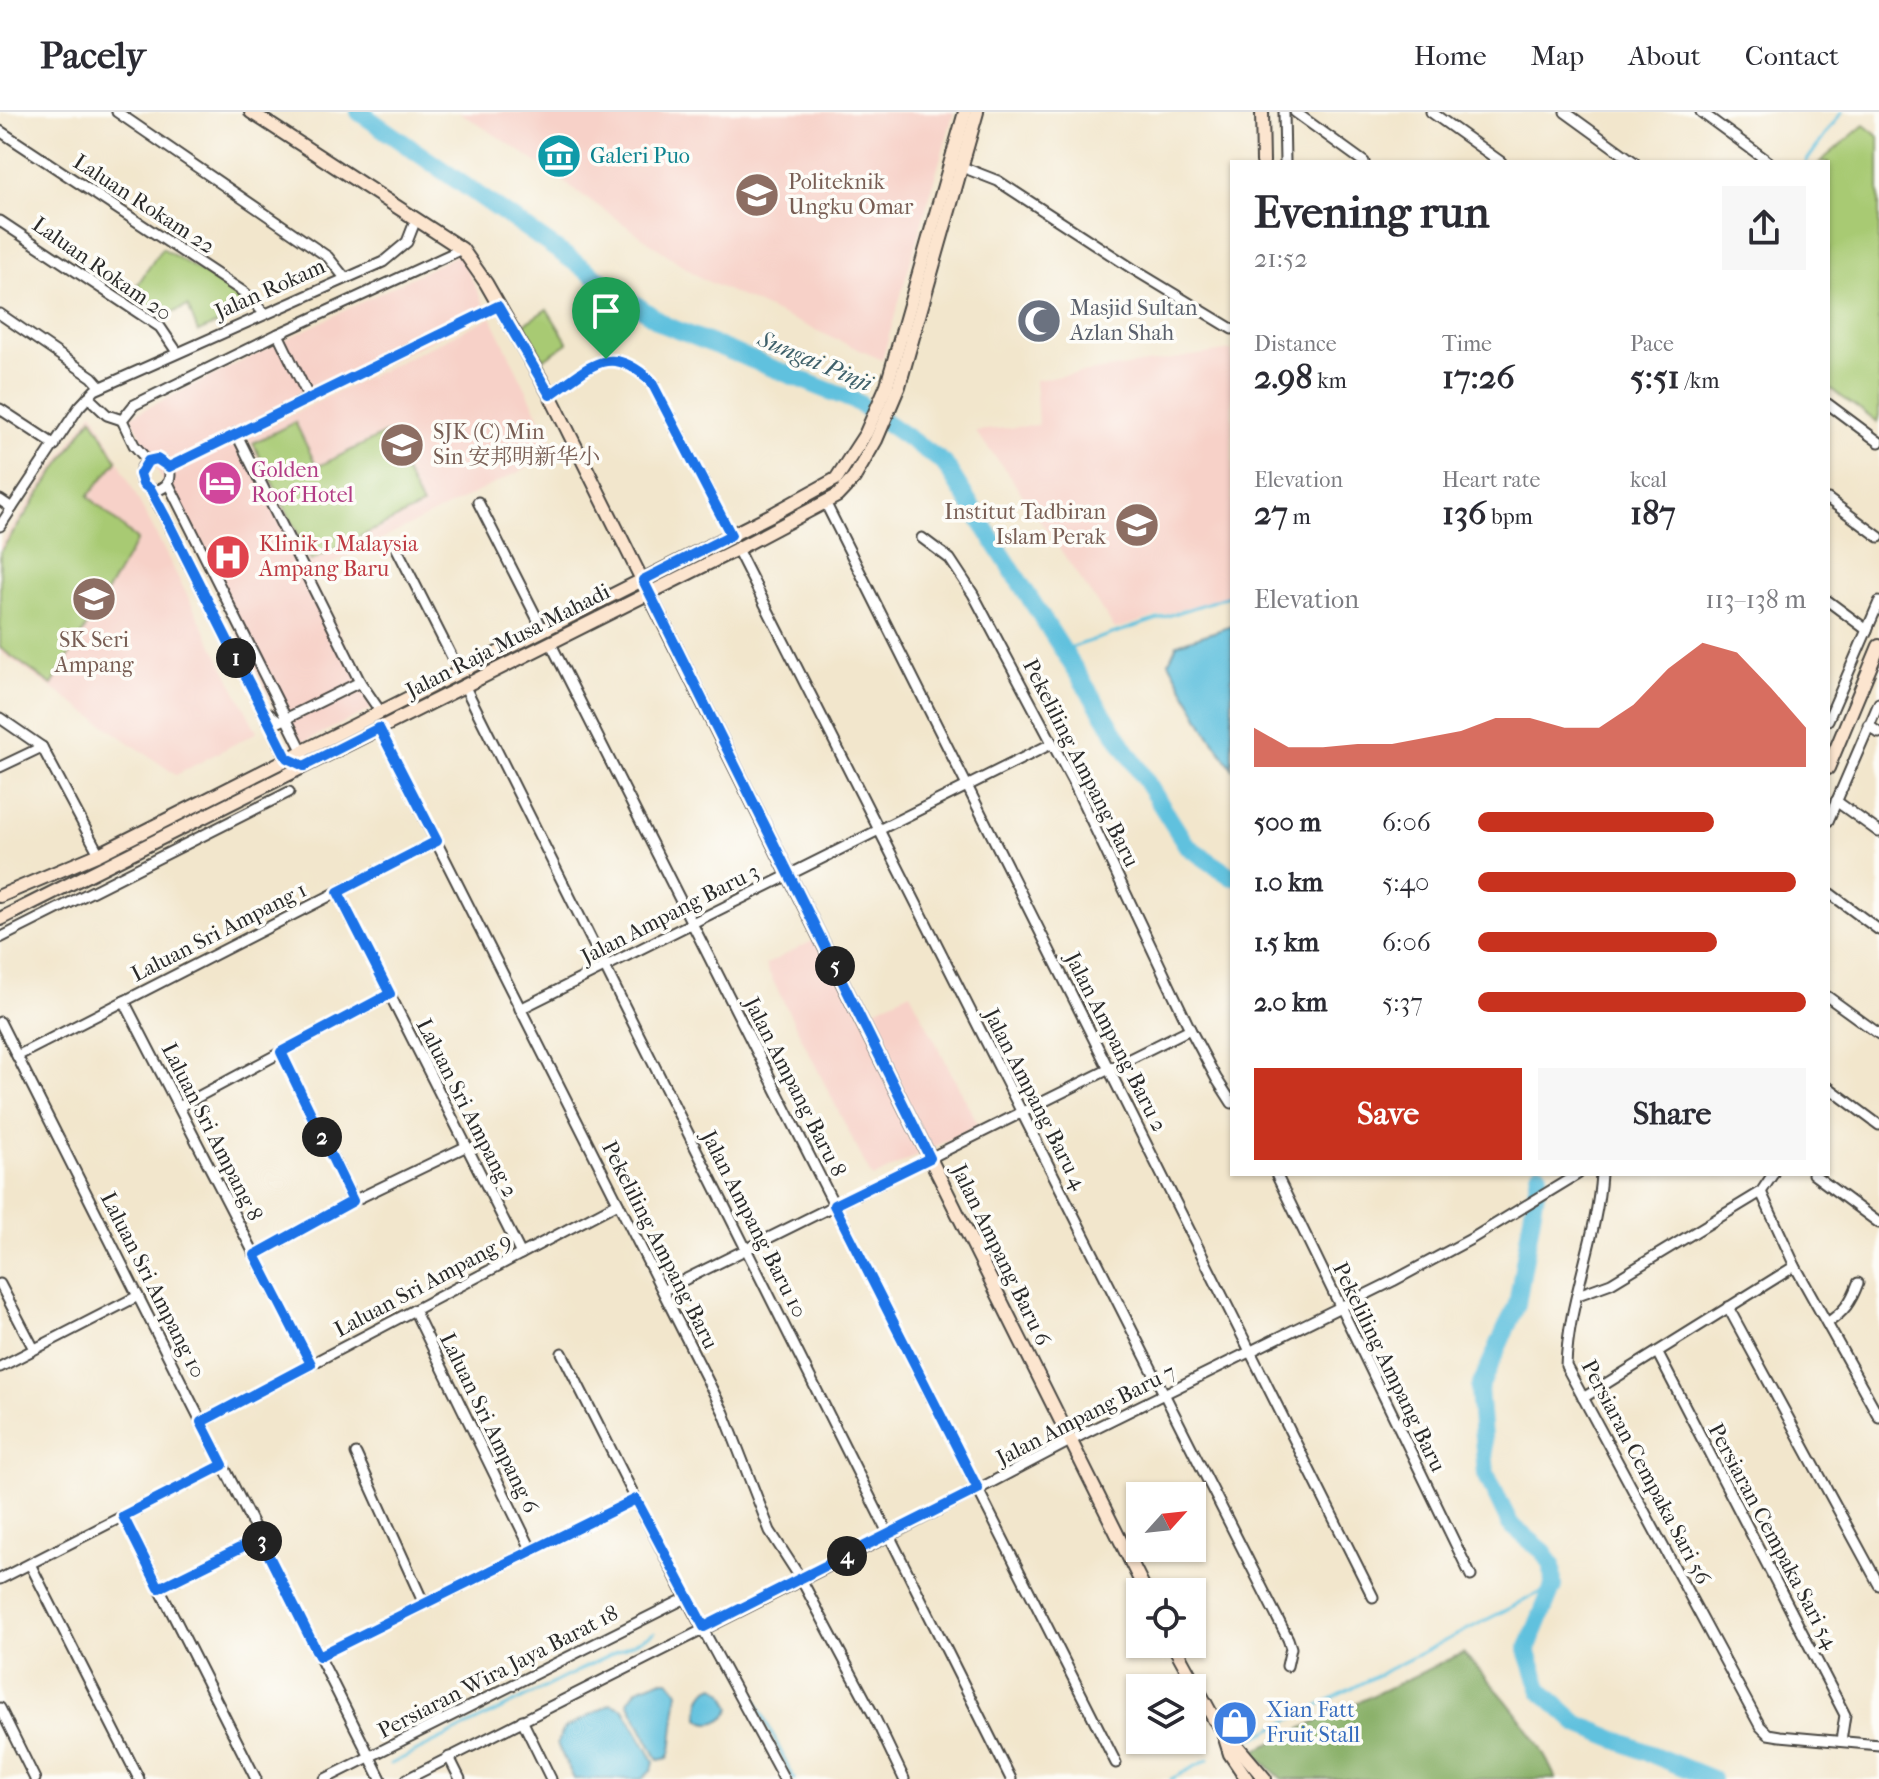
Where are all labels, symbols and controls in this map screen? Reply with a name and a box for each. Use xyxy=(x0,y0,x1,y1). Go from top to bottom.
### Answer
text: Pacely xyxy=(40,33,146,78)
text: Home xyxy=(1414,39,1487,72)
text: Map xyxy=(1531,39,1584,72)
text: About xyxy=(1628,39,1701,72)
text: Contact xyxy=(1745,39,1839,72)
museum icon: Galeri Puo xyxy=(535,132,583,180)
place label: Galeri Puo xyxy=(590,143,690,169)
street label: Laluan Rokam 22 xyxy=(68,149,220,259)
place label: Politeknik Ungku Omar xyxy=(788,169,914,220)
school or university icon: Politeknik Ungku Omar xyxy=(733,171,781,219)
button: share xyxy=(1722,186,1806,270)
text: Evening run xyxy=(1254,187,1489,238)
street label: Laluan Rokam 20 xyxy=(27,211,177,327)
text: 21:52 xyxy=(1254,243,1308,274)
street label: Jalan Rokam xyxy=(209,253,330,326)
pin xyxy=(572,277,640,359)
icon: arrive xyxy=(584,289,628,333)
place label: Masjid Sultan Azlan Shah xyxy=(1069,295,1198,346)
mosque icon: Masjid Sultan Azlan Shah xyxy=(1015,297,1063,345)
water label: Sungai Pinji xyxy=(753,324,878,398)
text: Distance xyxy=(1254,331,1337,357)
text: Time xyxy=(1442,331,1492,357)
text: Pace xyxy=(1630,331,1674,357)
text: 2.98 xyxy=(1254,357,1312,397)
text: 17:26 xyxy=(1442,357,1515,397)
text: 5:51 xyxy=(1630,357,1680,397)
text: km xyxy=(1312,368,1347,394)
text: /km xyxy=(1680,368,1719,394)
place label: SJK (C) Min Sin 安邦明新华小 xyxy=(433,419,600,470)
school or university icon: SJK (C) Min Sin 安邦明新华小 xyxy=(378,421,426,469)
place label: Golden Roof Hotel xyxy=(251,457,354,508)
hotel icon: Golden Roof Hotel xyxy=(196,459,244,507)
text: Elevation xyxy=(1254,467,1343,493)
text: Heart rate xyxy=(1442,467,1541,493)
text: kcal xyxy=(1630,467,1667,493)
text: 27 xyxy=(1254,493,1288,533)
text: 136 xyxy=(1442,493,1487,533)
text: 187 xyxy=(1630,493,1676,533)
place label: Institut Tadbiran Islam Perak xyxy=(944,499,1107,550)
school or university icon: Institut Tadbiran Islam Perak xyxy=(1113,501,1161,549)
text: m xyxy=(1288,504,1311,530)
text: bpm xyxy=(1487,504,1533,530)
place label: Klinik 1 Malaysia Ampang Baru xyxy=(258,531,419,582)
hospital icon: Klinik 1 Malaysia Ampang Baru xyxy=(204,533,252,581)
school or university icon: SK Seri Ampang xyxy=(70,575,118,623)
street label: Jalan Raja Musa Mahadi xyxy=(400,578,615,705)
text: Elevation xyxy=(1254,584,1359,615)
text: 113–138 m xyxy=(1705,584,1806,615)
place label: SK Seri Ampang xyxy=(53,627,134,678)
pin: 1 xyxy=(216,638,256,678)
text: 1 xyxy=(232,645,240,671)
street label: Pekeliling Ampang Baru xyxy=(1017,655,1145,872)
text: 500 m xyxy=(1254,807,1321,838)
text: 6:06 xyxy=(1382,807,1431,838)
street label: Jalan Ampang Baru 3 xyxy=(575,858,763,971)
text: 1.0 km xyxy=(1254,867,1323,898)
text: 5:40 xyxy=(1382,867,1429,898)
street label: Laluan Sri Ampang 1 xyxy=(127,877,311,987)
text: 1.5 km xyxy=(1254,927,1319,958)
text: 6:06 xyxy=(1382,927,1431,958)
pin: 5 xyxy=(815,946,855,986)
street label: Jalan Ampang Baru 2 xyxy=(1059,946,1173,1136)
text: 5 xyxy=(830,953,840,979)
text: 2.0 km xyxy=(1254,987,1327,1018)
text: 5:37 xyxy=(1382,987,1423,1018)
street label: Jalan Ampang Baru 8 xyxy=(738,991,851,1181)
street label: Jalan Ampang Baru 4 xyxy=(977,1002,1092,1195)
street label: Laluan Sri Ampang 2 xyxy=(411,1014,523,1202)
street label: Laluan Sri Ampang 8 xyxy=(156,1039,268,1225)
button: Save xyxy=(1254,1068,1522,1160)
button: Share xyxy=(1538,1068,1806,1160)
pin: 2 xyxy=(302,1117,342,1157)
text: 2 xyxy=(316,1124,328,1150)
street label: Jalan Ampang Baru 10 xyxy=(695,1124,812,1322)
street label: Pekeliling Ampang Baru xyxy=(596,1137,724,1354)
street label: Jalan Ampang Baru 6 xyxy=(945,1158,1056,1350)
street label: Laluan Sri Ampang 10 xyxy=(95,1188,211,1382)
street label: Laluan Sri Ampang 9 xyxy=(330,1227,516,1343)
street label: Pekeliling Ampang Baru xyxy=(1327,1258,1451,1477)
street label: Laluan Sri Ampang 6 xyxy=(434,1329,544,1517)
street label: Persiaran Cempaka Sari 56 xyxy=(1576,1355,1716,1589)
street label: Jalan Ampang Baru 7 xyxy=(990,1359,1180,1472)
street label: Persiaran Cempaka Sari 54 xyxy=(1702,1419,1844,1654)
north arrow xyxy=(1126,1482,1206,1562)
map controls xyxy=(1126,1482,1206,1754)
pin: 3 xyxy=(242,1521,282,1561)
text: 3 xyxy=(257,1528,267,1554)
pin: 4 xyxy=(827,1536,867,1576)
text: 4 xyxy=(841,1543,854,1569)
button: locate xyxy=(1126,1578,1206,1658)
street label: Persiaran Wira Jaya Barat 18 xyxy=(373,1600,623,1744)
button: layers xyxy=(1126,1674,1206,1754)
place label: Xian Fatt Fruit Stall xyxy=(1266,1697,1360,1748)
shop icon: Xian Fatt Fruit Stall xyxy=(1211,1699,1259,1747)

